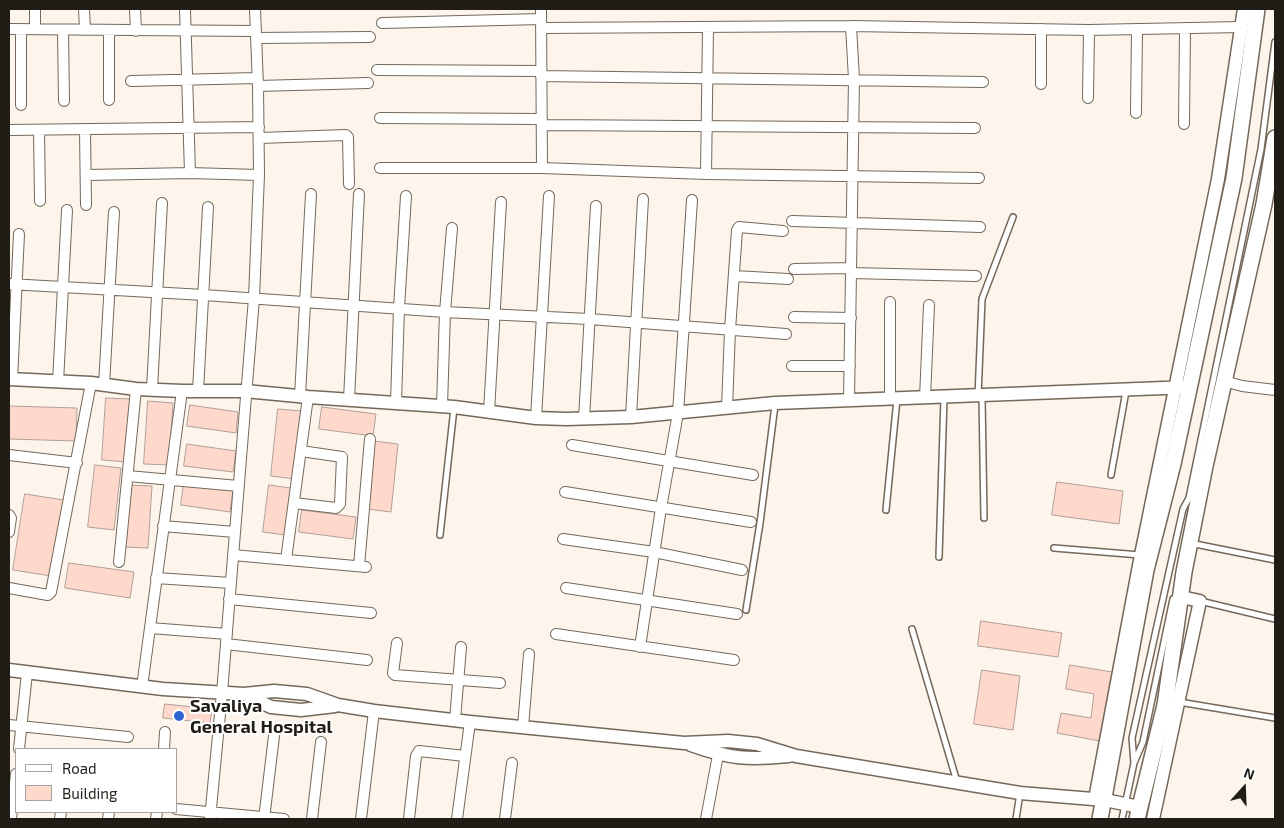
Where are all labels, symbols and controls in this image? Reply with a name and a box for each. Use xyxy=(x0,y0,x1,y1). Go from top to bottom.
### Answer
place label: Savaliya General Hospital xyxy=(190,695,332,738)
marker: Savaliya General Hospital xyxy=(172,709,186,723)
legend xyxy=(15,748,178,813)
text: Road xyxy=(62,759,97,777)
north arrow xyxy=(1219,763,1269,813)
text: N xyxy=(1242,764,1257,783)
text: Building xyxy=(62,784,117,802)

